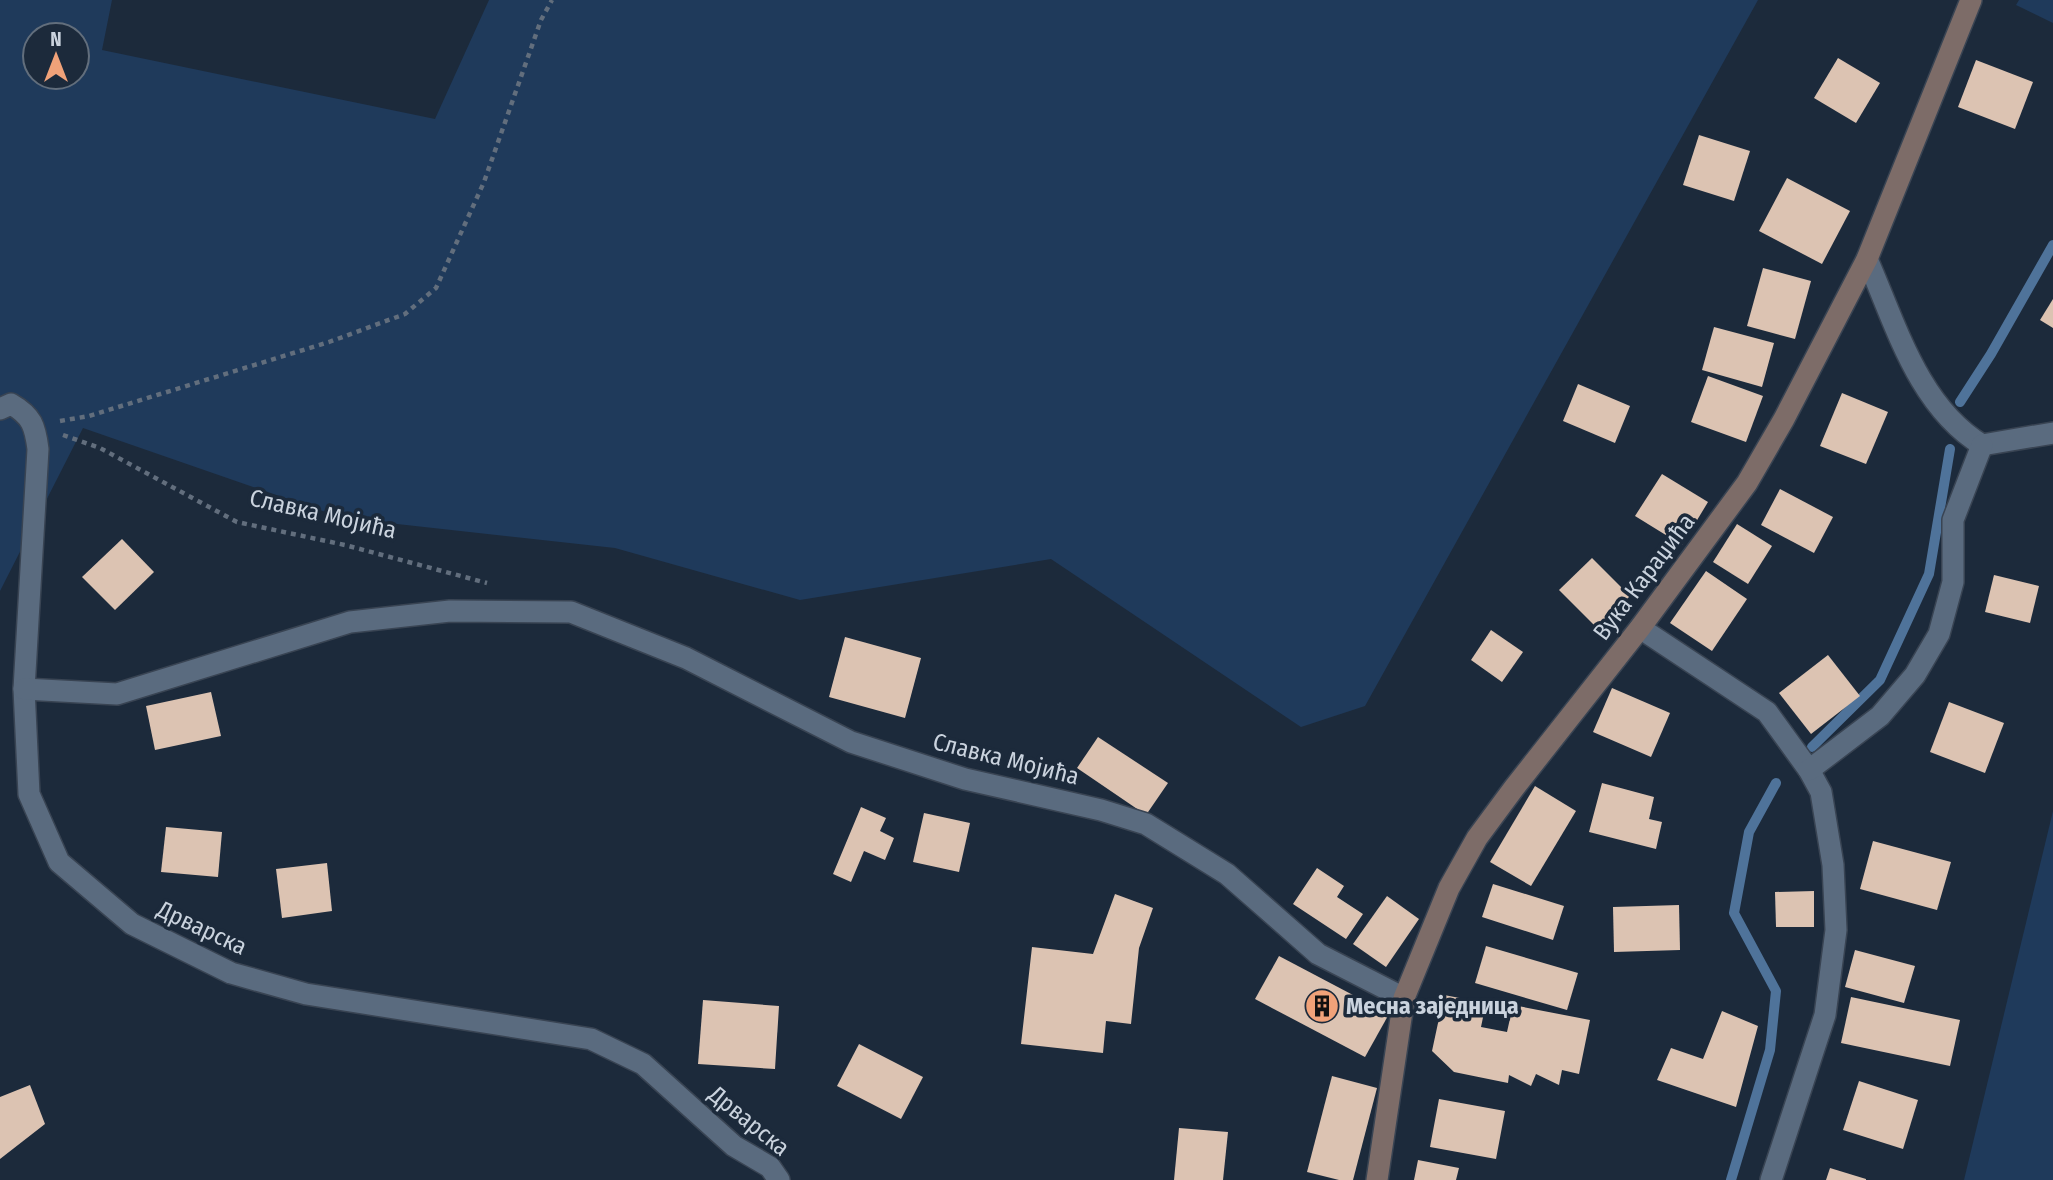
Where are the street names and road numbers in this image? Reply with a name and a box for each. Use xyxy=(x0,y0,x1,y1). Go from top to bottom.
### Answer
street label: Славка Мојића xyxy=(247,484,399,544)
street label: Вука Караџића xyxy=(1587,508,1701,646)
street label: Славка Мојића xyxy=(930,727,1082,791)
street label: Дрварска xyxy=(152,895,251,961)
street label: Дрварска xyxy=(702,1079,795,1162)

